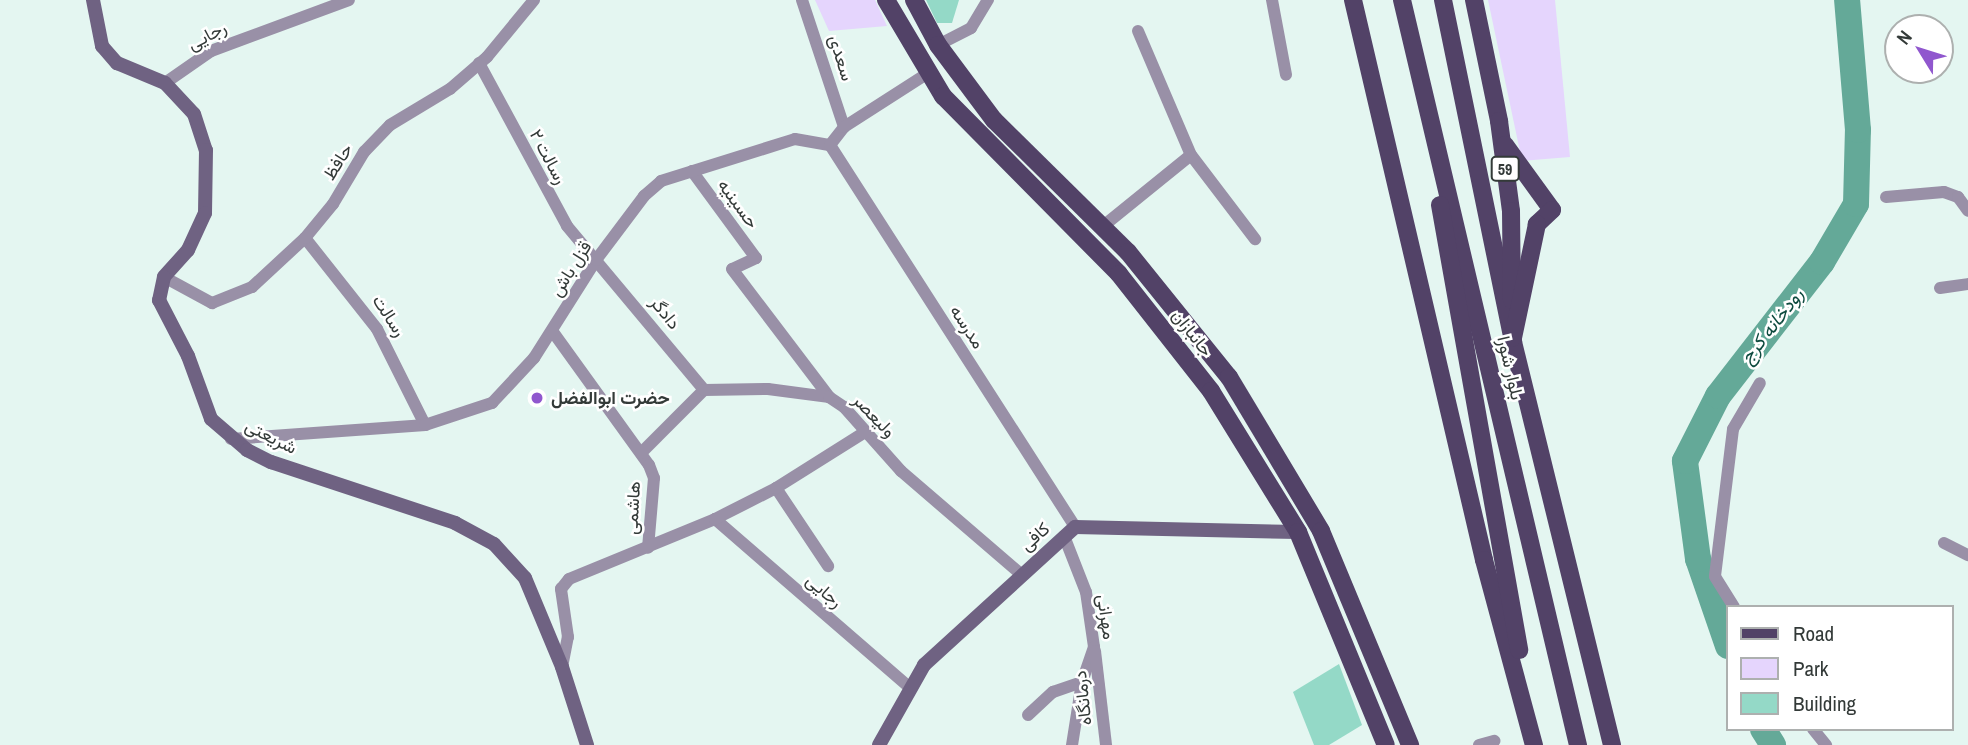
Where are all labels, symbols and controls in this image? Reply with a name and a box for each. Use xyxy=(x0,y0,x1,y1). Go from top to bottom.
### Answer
north arrow xyxy=(1884,14,1954,84)
street label: رجایی xyxy=(184,17,230,55)
text: N xyxy=(1890,25,1918,50)
street label: سعدی xyxy=(824,32,858,84)
street label: رسالت ۲ xyxy=(525,126,571,188)
street label: حافظ xyxy=(319,140,357,184)
road number: 59 xyxy=(1489,156,1521,182)
street label: حسینیه xyxy=(713,175,763,233)
street label: قزل باش xyxy=(546,237,596,301)
water label: رودخانه کرج xyxy=(1735,284,1809,368)
street label: رسالت xyxy=(368,291,410,341)
street label: دادگر xyxy=(645,292,685,334)
street label: مدرسه xyxy=(945,301,989,353)
street label: جانبازان xyxy=(1167,305,1217,361)
street label: بلوار شورا xyxy=(1492,334,1528,402)
place label: حضرت ابوالفضل xyxy=(551,387,670,409)
marker: حضرت ابوالفضل xyxy=(529,390,545,406)
street label: ولیعصر xyxy=(848,390,900,442)
street label: شریعتی xyxy=(242,415,300,459)
street label: هاشمی xyxy=(621,481,645,535)
street label: کافی xyxy=(1016,518,1054,556)
street label: رجایی xyxy=(801,569,847,613)
street label: مهرانی xyxy=(1092,593,1120,641)
legend xyxy=(1727,605,1954,731)
text: Road xyxy=(1793,619,1834,648)
text: Park xyxy=(1793,654,1828,683)
street label: درمانگاه xyxy=(1069,669,1097,727)
text: Building xyxy=(1793,689,1856,718)

